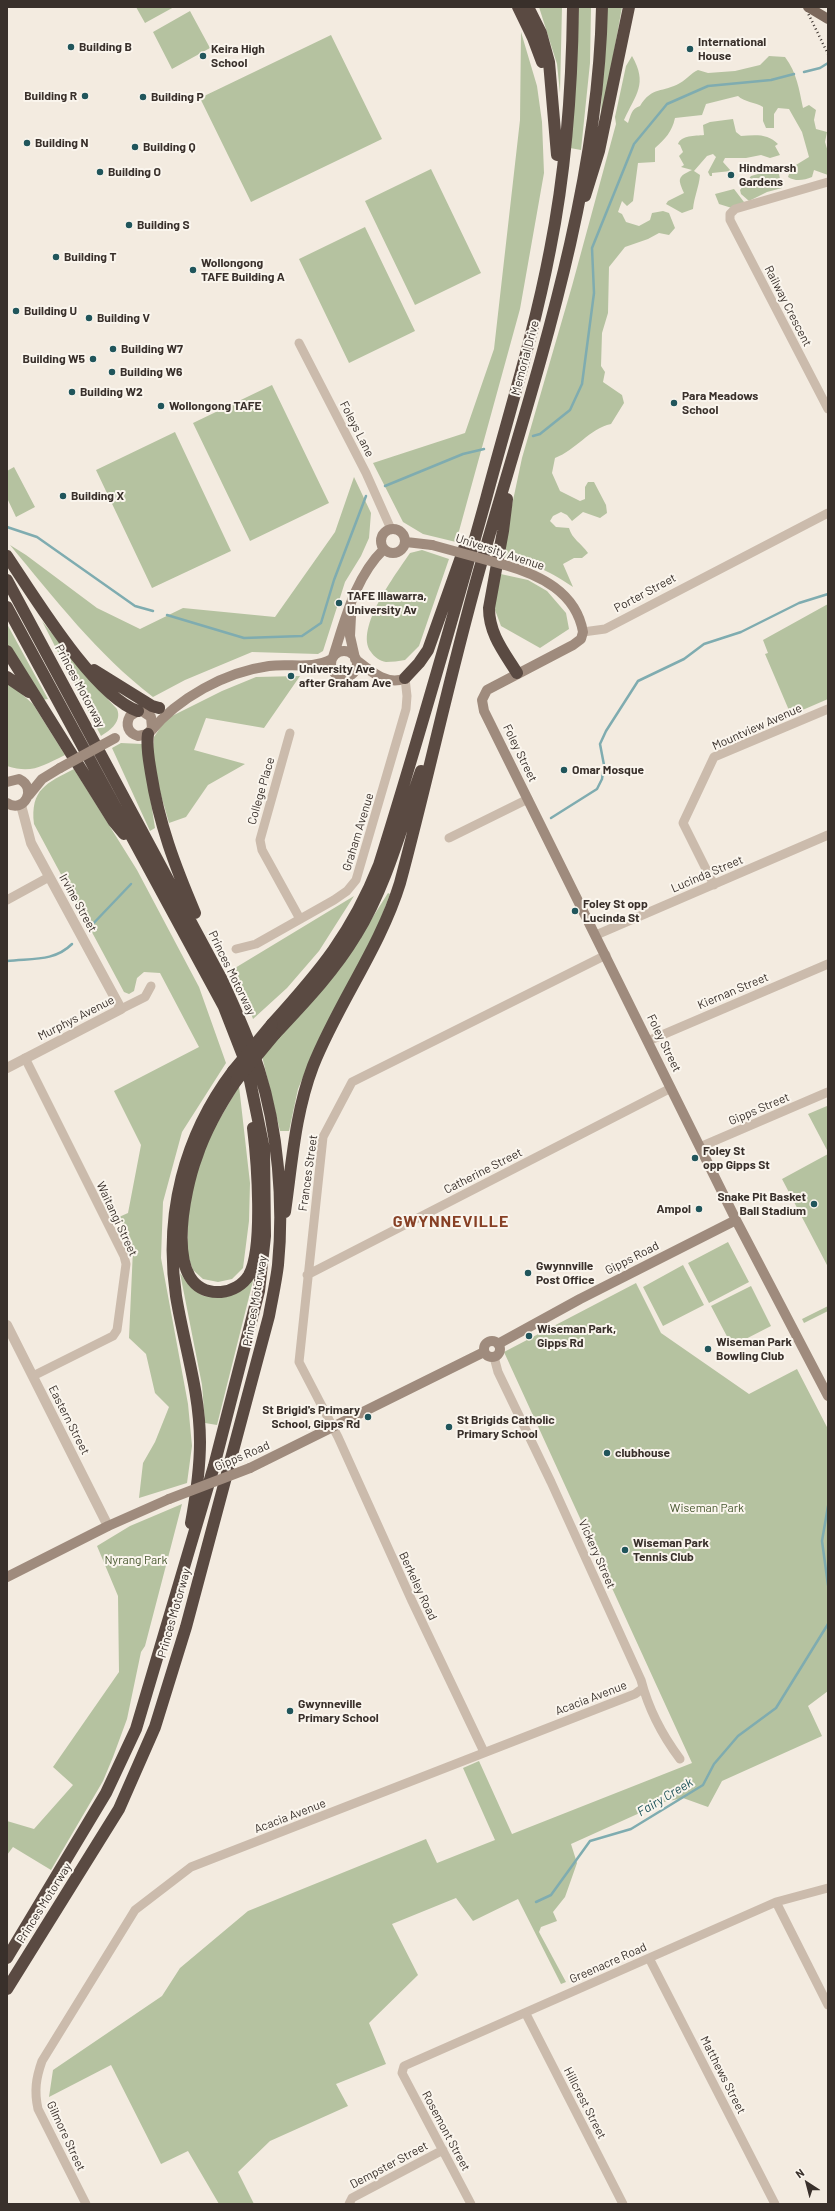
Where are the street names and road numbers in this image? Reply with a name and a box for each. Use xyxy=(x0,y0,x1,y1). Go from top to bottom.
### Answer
street label: Railway Crescent xyxy=(761,263,815,349)
street label: Memorial Drive xyxy=(508,319,542,397)
street label: Foleys Lane xyxy=(337,399,377,459)
street label: University Avenue xyxy=(454,531,546,573)
street label: Porter Street xyxy=(612,571,678,615)
street label: Princes Motorway xyxy=(52,642,108,730)
street label: Mountview Avenue xyxy=(710,701,804,753)
street label: Foley Street xyxy=(500,722,540,784)
street label: College Place xyxy=(244,756,278,826)
street label: Graham Avenue xyxy=(339,791,377,873)
street label: Lucinda Street xyxy=(669,852,745,896)
street label: Irvine Street xyxy=(56,871,100,935)
street label: Princes Motorway xyxy=(205,928,259,1018)
street label: Kiernan Street xyxy=(695,970,771,1012)
street label: Murphys Avenue xyxy=(35,993,117,1043)
street label: Foley Street xyxy=(644,1012,684,1074)
street label: Gipps Street xyxy=(726,1090,792,1128)
street label: Frances Street xyxy=(296,1134,320,1212)
street label: Catherine Street xyxy=(442,1145,524,1197)
street label: Waitangi Street xyxy=(93,1179,141,1259)
street label: Gipps Road xyxy=(603,1238,661,1278)
street label: Princes Motorway xyxy=(240,1254,270,1348)
street label: Eastern Street xyxy=(45,1383,93,1457)
street label: Gipps Road xyxy=(212,1438,272,1474)
street label: Vickery Street xyxy=(575,1517,619,1591)
street label: Berkeley Road xyxy=(396,1549,440,1623)
street label: Princes Motorway xyxy=(154,1567,194,1659)
street label: Acacia Avenue xyxy=(553,1678,629,1718)
street label: Acacia Avenue xyxy=(252,1796,328,1836)
street label: Princes Motorway xyxy=(13,1860,75,1946)
street label: Greenacre Road xyxy=(567,1940,649,1986)
street label: Matthews Street xyxy=(697,2034,749,2116)
street label: Hillcrest Street xyxy=(561,2065,609,2141)
street label: Rosemont Street xyxy=(419,2089,473,2173)
street label: Gilmore Street xyxy=(44,2099,88,2173)
street label: Dempster Street xyxy=(348,2138,430,2192)

